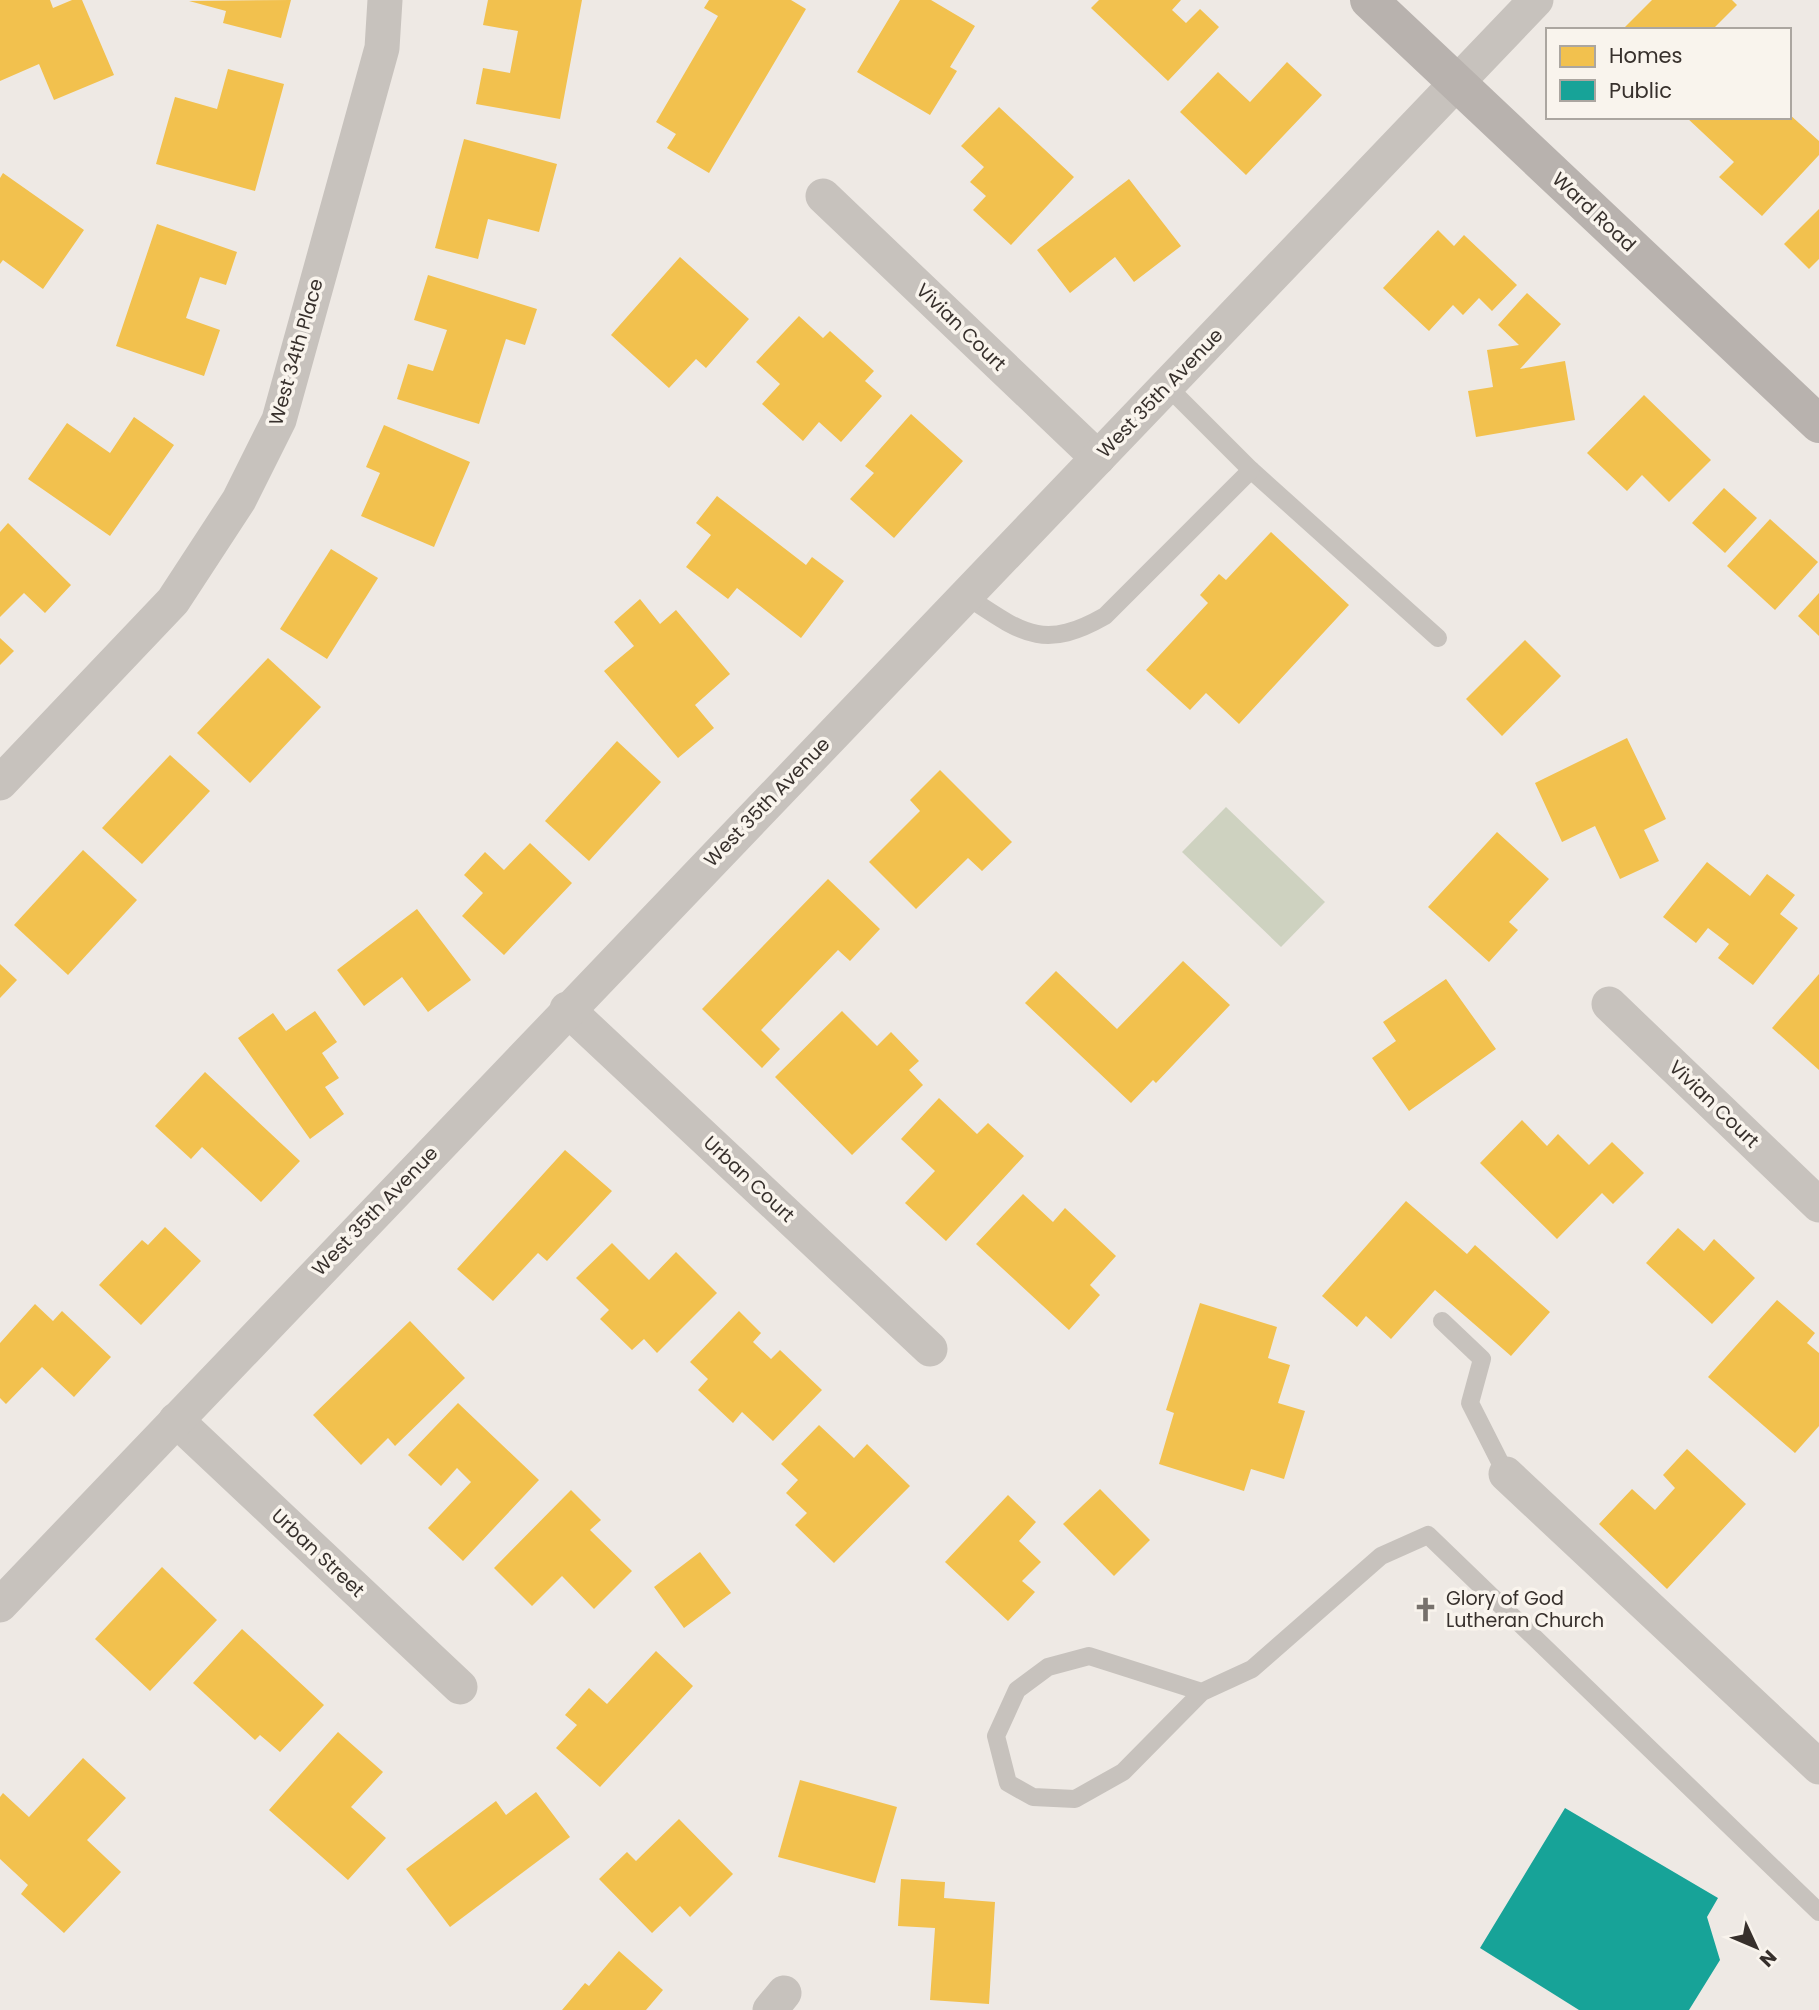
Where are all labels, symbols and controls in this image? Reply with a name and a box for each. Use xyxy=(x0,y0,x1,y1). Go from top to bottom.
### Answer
legend xyxy=(1546,28,1791,119)
text: Homes xyxy=(1609,41,1683,70)
text: Public xyxy=(1609,76,1672,105)
street label: Ward Road xyxy=(1546,166,1642,258)
street label: West 34th Place xyxy=(262,276,330,428)
street label: Vivian Court xyxy=(910,277,1012,377)
street label: West 35th Avenue xyxy=(1091,322,1229,464)
street label: West 35th Avenue xyxy=(698,731,836,873)
street label: Vivian Court xyxy=(1663,1054,1765,1154)
street label: Urban Court xyxy=(697,1130,801,1228)
street label: West 35th Avenue xyxy=(306,1140,444,1282)
street label: Urban Street xyxy=(265,1503,371,1603)
place label: Glory of God Lutheran Church xyxy=(1446,1585,1604,1634)
church icon: Glory of God Lutheran Church xyxy=(1412,1595,1440,1623)
north arrow xyxy=(1721,1912,1791,1982)
text: N xyxy=(1753,1944,1783,1973)

